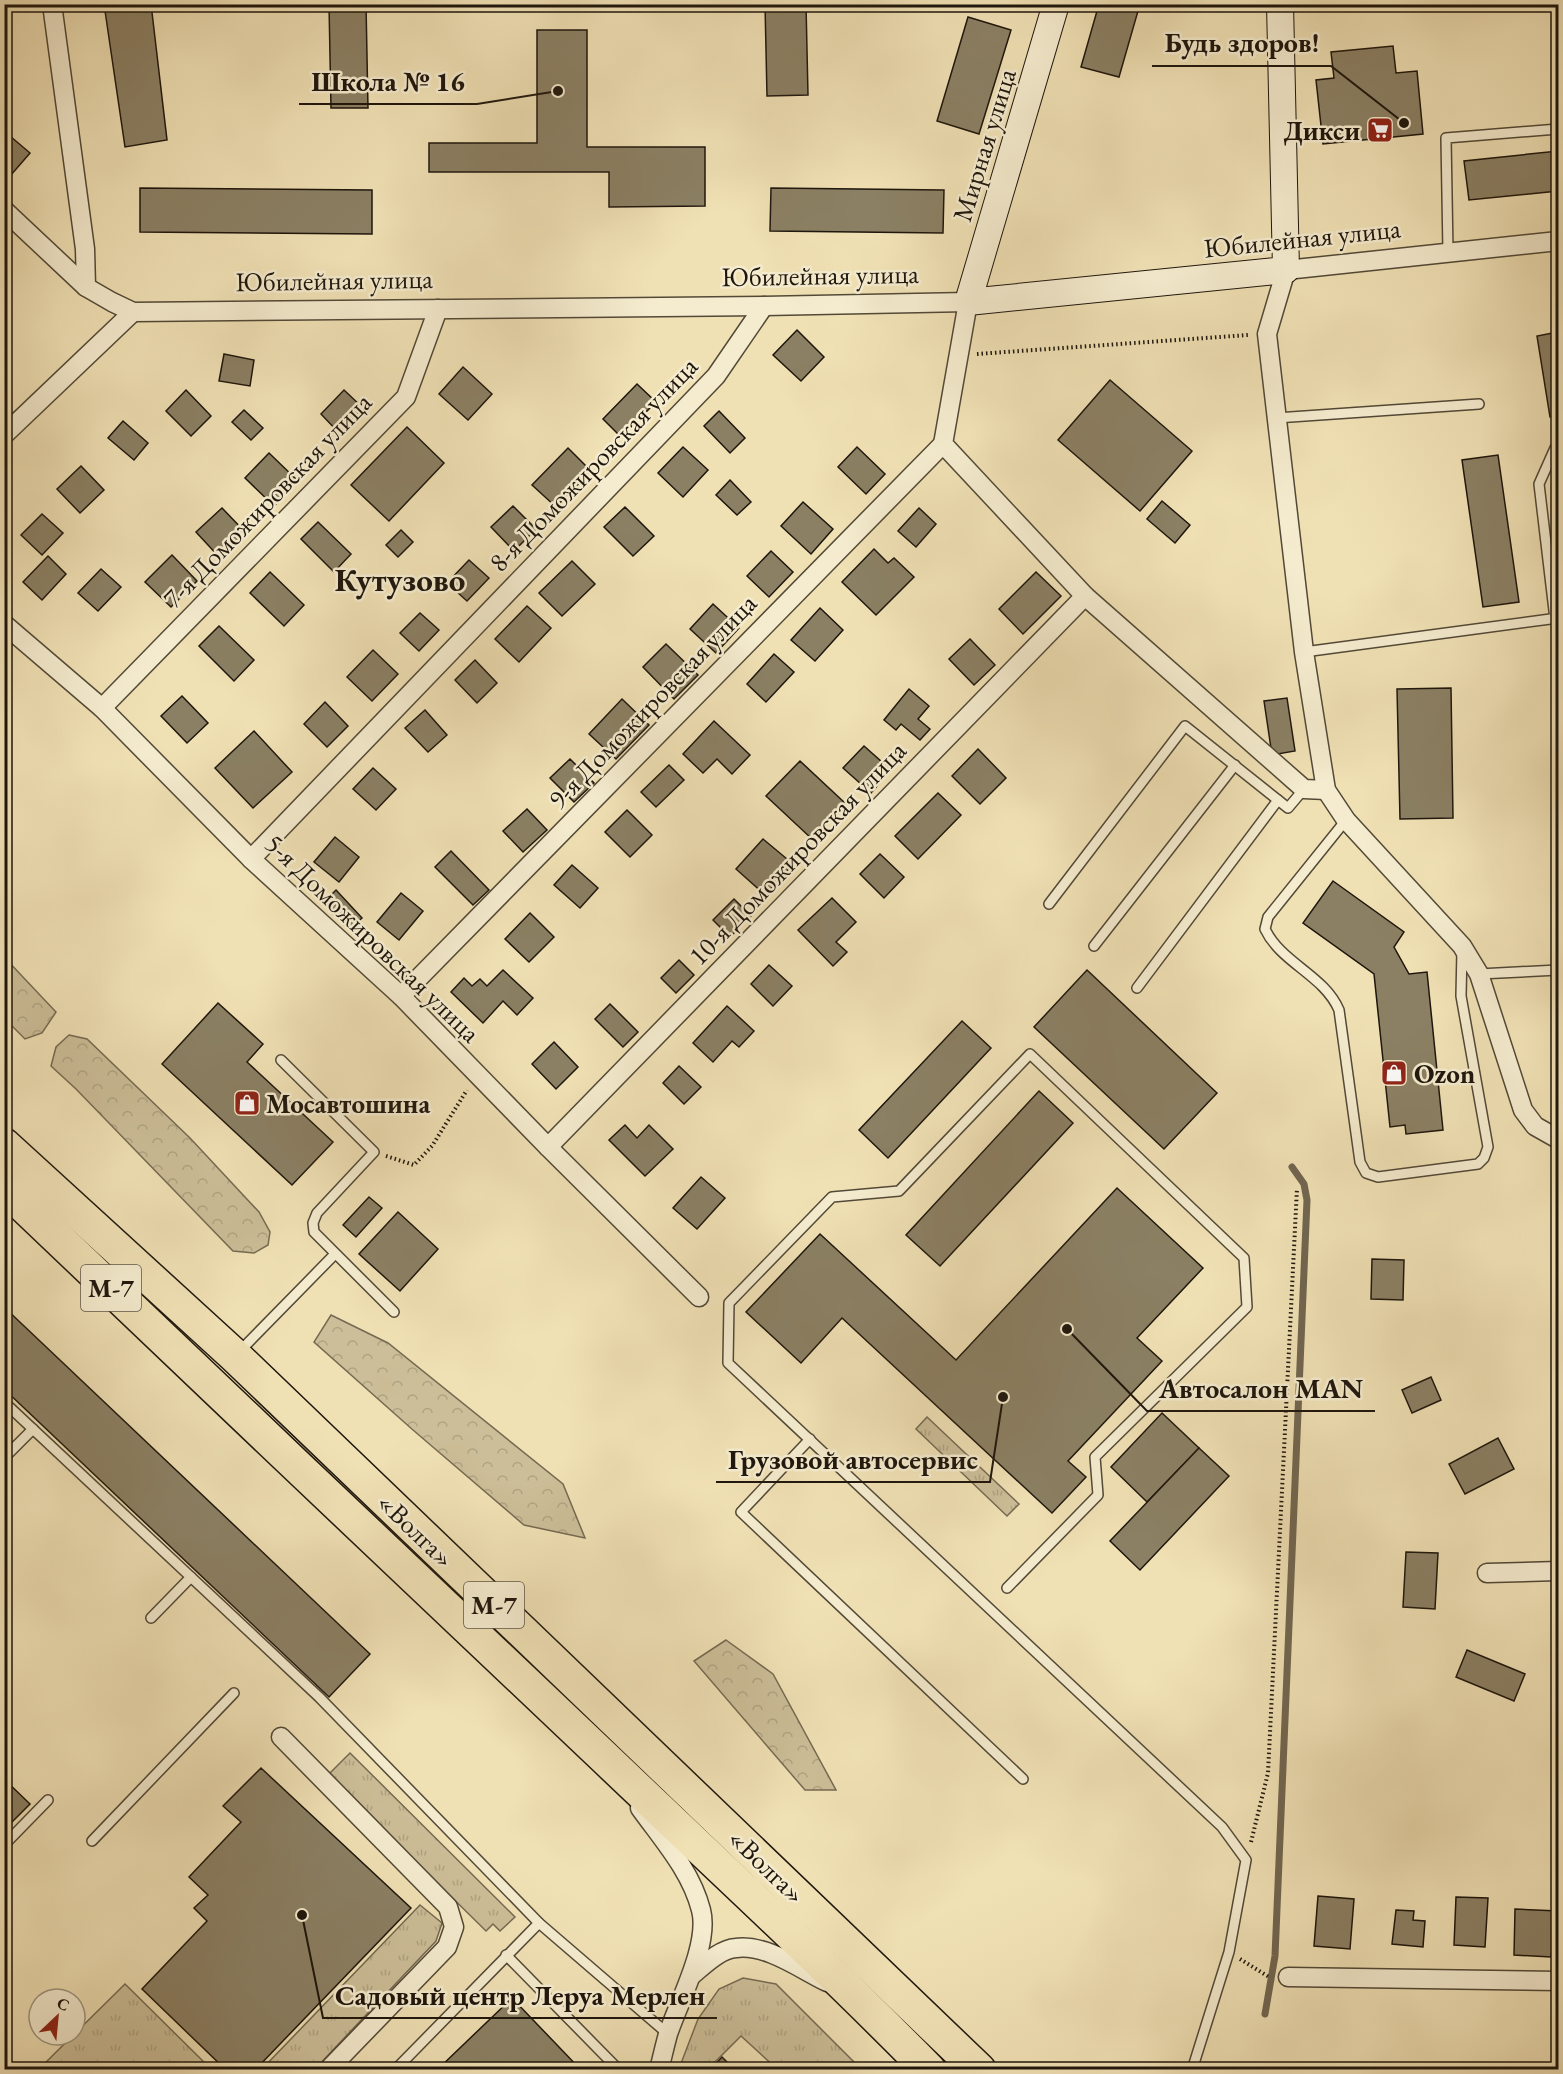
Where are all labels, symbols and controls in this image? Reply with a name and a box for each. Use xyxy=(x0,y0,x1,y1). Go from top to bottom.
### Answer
callout: Будь здоров! xyxy=(1152,20,1331,66)
text: Будь здоров! xyxy=(1164,24,1320,60)
callout: Школа № 16 xyxy=(299,58,477,104)
text: Школа № 16 xyxy=(311,63,465,99)
street label: Мирная улица xyxy=(944,64,1024,226)
place label: Дикси xyxy=(1283,113,1360,148)
supermarket icon: Дикси xyxy=(1365,115,1395,145)
street label: Юбилейная улица xyxy=(1202,210,1402,266)
street label: Юбилейная улица xyxy=(721,256,919,294)
street label: Юбилейная улица xyxy=(235,261,433,299)
street label: 8-я Доможировская улица xyxy=(481,349,705,579)
street label: 7-я Доможировская улица xyxy=(155,385,379,615)
district label: Кутузово xyxy=(335,558,465,601)
street label: 9-я Доможировская улица xyxy=(540,586,764,816)
street label: 10-я Доможировская улица xyxy=(681,733,914,973)
street label: 5-я Доможировская улица xyxy=(258,826,488,1050)
place label: Ozon xyxy=(1414,1056,1475,1091)
shop icon: Ozon xyxy=(1379,1058,1409,1088)
place label: Мосавтошина xyxy=(266,1086,430,1121)
shop icon: Мосавтошина xyxy=(232,1088,262,1118)
road number: М-7 xyxy=(81,1265,141,1311)
callout: Автосалон MAN xyxy=(1147,1365,1375,1411)
text: Автосалон MAN xyxy=(1158,1370,1363,1406)
callout: Грузовой автосервис xyxy=(716,1436,990,1482)
text: Грузовой автосервис xyxy=(728,1441,978,1477)
street label: «Волга» xyxy=(370,1485,462,1575)
road number: М-7 xyxy=(464,1582,524,1628)
street label: «Волга» xyxy=(721,1821,813,1911)
callout: Садовый центр Леруа Мерлен xyxy=(323,1972,717,2018)
text: Садовый центр Леруа Мерлен xyxy=(335,1977,705,2013)
north arrow xyxy=(27,1987,87,2047)
text: С xyxy=(54,1992,73,2016)

